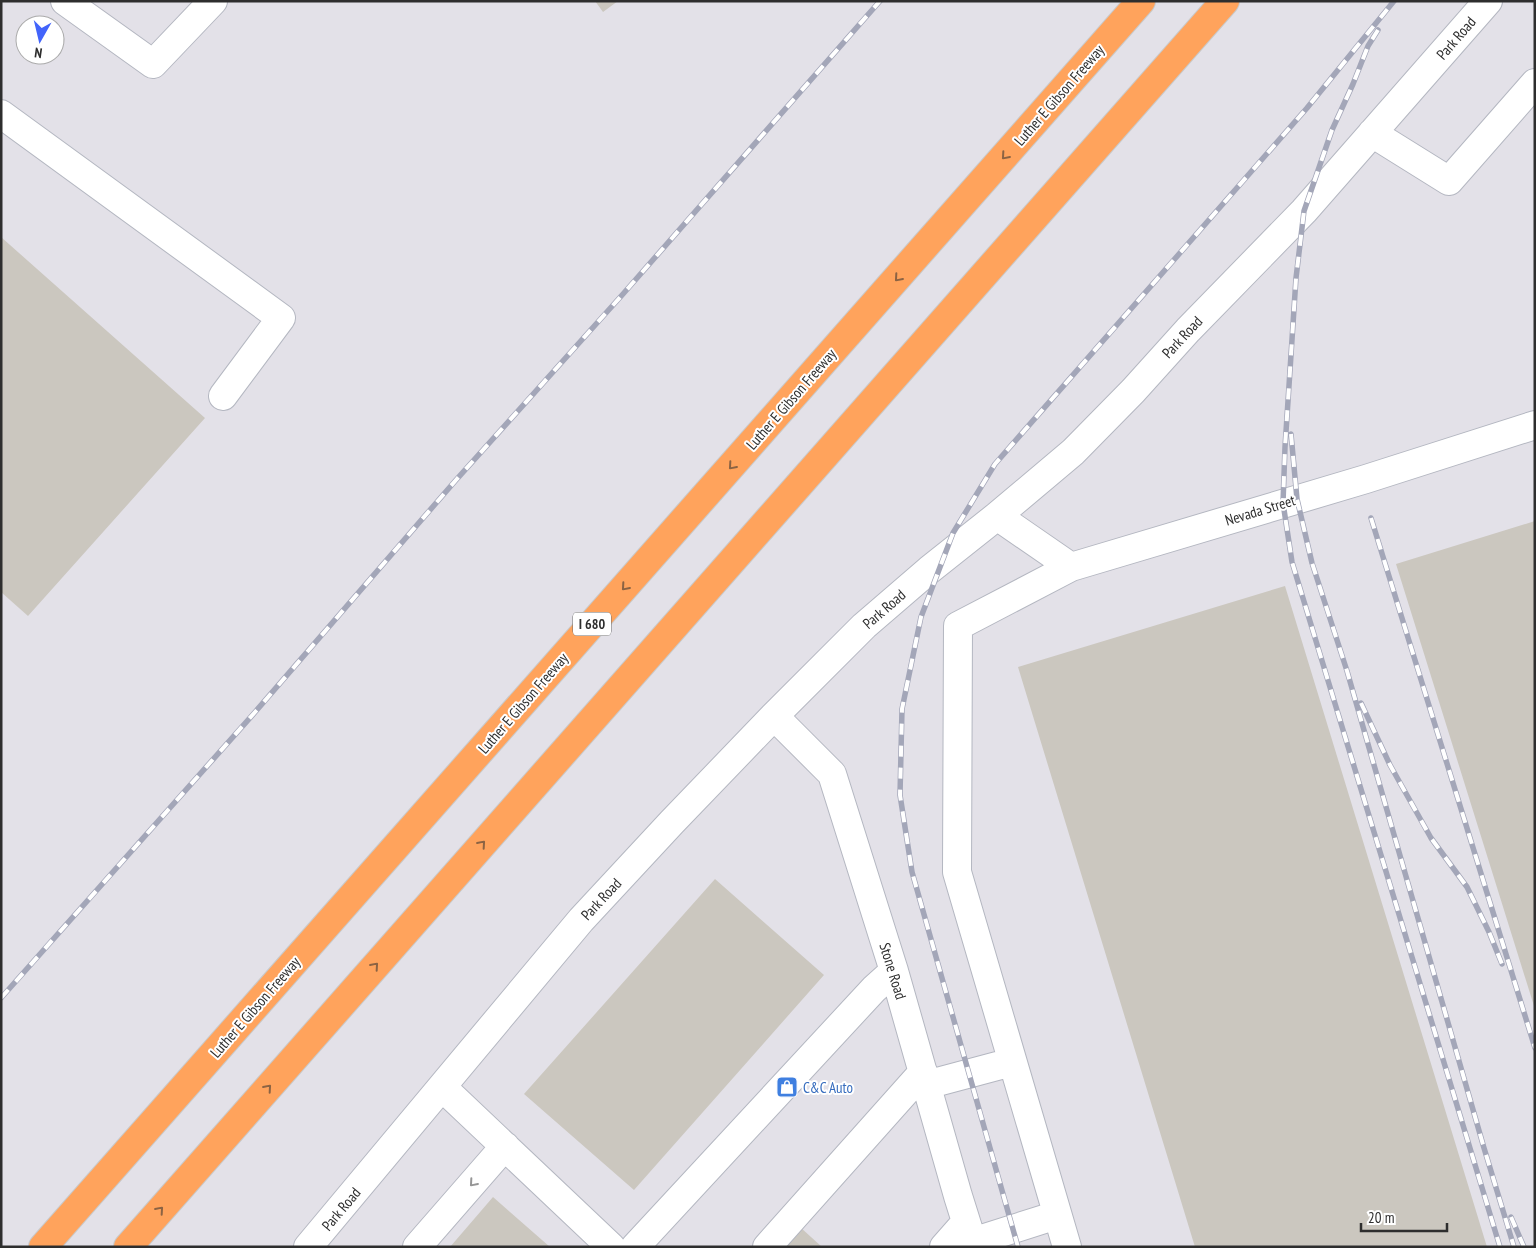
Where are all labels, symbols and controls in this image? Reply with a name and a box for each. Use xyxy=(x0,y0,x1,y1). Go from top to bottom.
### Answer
street label: Park Road xyxy=(1432,13,1480,63)
north arrow xyxy=(15,15,65,65)
street label: Luther E Gibson Freeway xyxy=(1010,40,1108,149)
text: N xyxy=(33,43,43,62)
one-way arrow xyxy=(1002,151,1011,160)
one-way arrow xyxy=(895,272,903,281)
street label: Park Road xyxy=(1158,312,1206,362)
street label: Luther E Gibson Freeway xyxy=(742,344,840,453)
one-way arrow xyxy=(729,460,738,469)
street label: Nevada Street xyxy=(1223,490,1297,530)
one-way arrow xyxy=(621,582,630,591)
street label: Park Road xyxy=(859,585,909,633)
road number: I 680 xyxy=(573,612,611,636)
street label: Luther E Gibson Freeway xyxy=(474,648,572,757)
one-way arrow xyxy=(477,841,486,850)
street label: Park Road xyxy=(577,874,625,924)
street label: Stone Road xyxy=(875,940,911,1002)
street label: Luther E Gibson Freeway xyxy=(206,952,304,1061)
one-way arrow xyxy=(369,963,378,972)
shop icon: C&C Auto xyxy=(775,1075,799,1099)
place label: C&C Auto xyxy=(803,1078,853,1097)
one-way arrow xyxy=(262,1085,271,1094)
one-way arrow xyxy=(470,1177,479,1186)
street label: Park Road xyxy=(317,1183,365,1235)
scale bar xyxy=(1361,1200,1447,1232)
one-way arrow xyxy=(155,1207,164,1216)
text: 20 m xyxy=(1368,1208,1394,1227)

